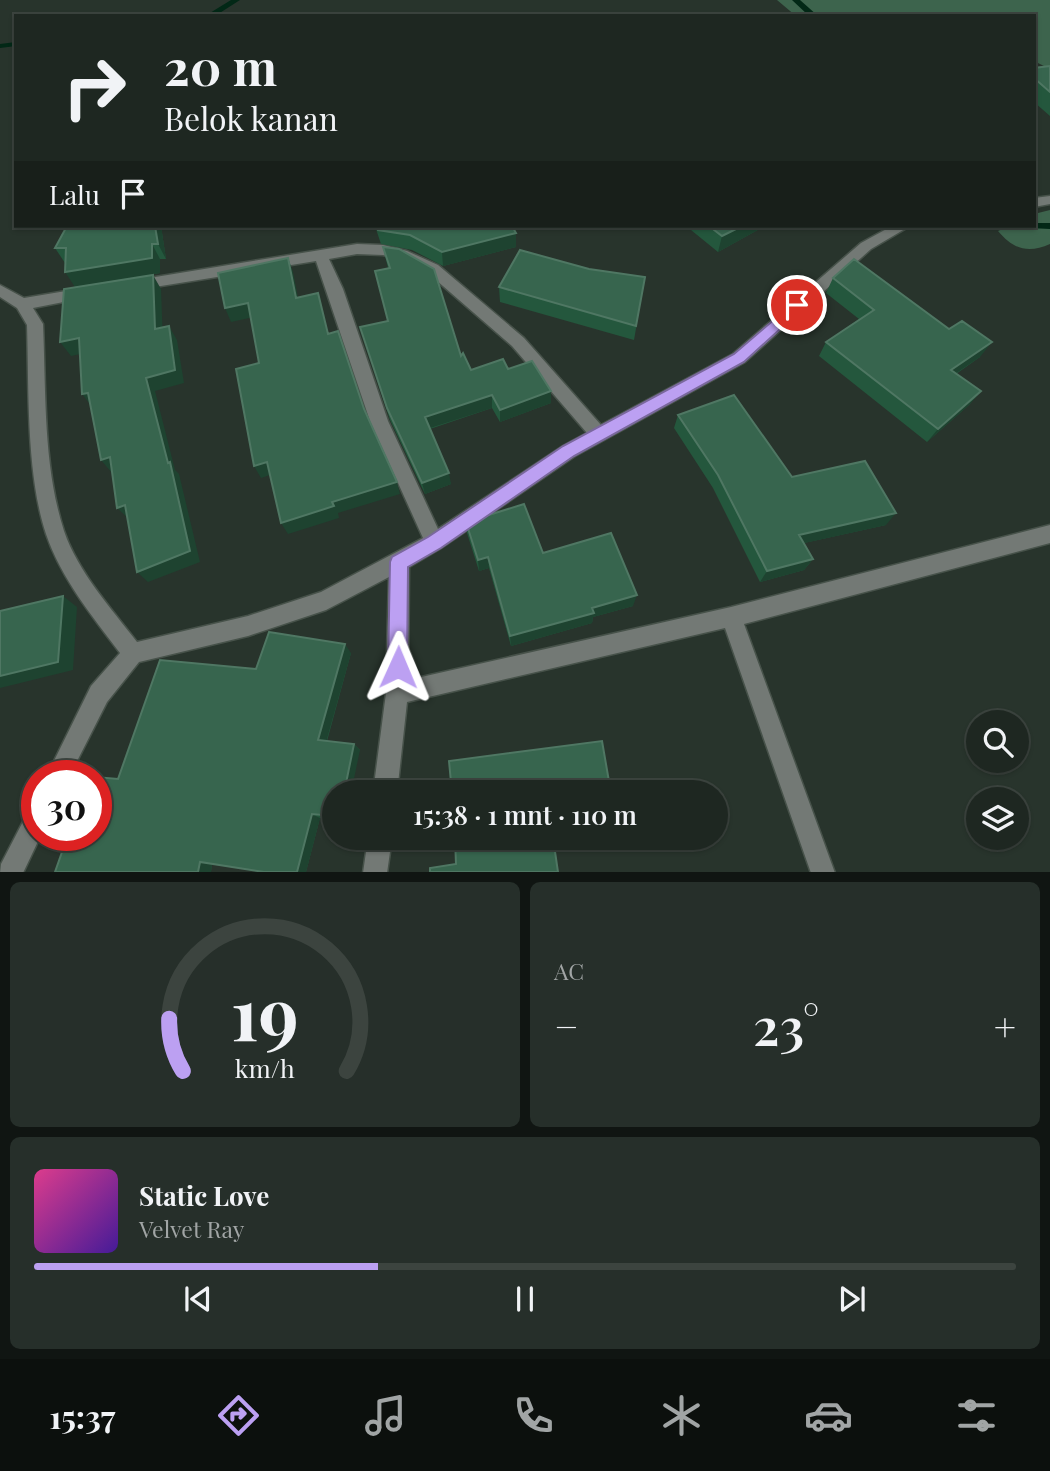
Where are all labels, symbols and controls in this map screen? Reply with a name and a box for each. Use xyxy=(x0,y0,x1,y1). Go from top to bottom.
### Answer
text: 20 m xyxy=(164,33,277,98)
icon: right xyxy=(49,42,140,133)
text: Belok kanan xyxy=(164,96,338,139)
icon: arrive xyxy=(114,175,152,213)
text: Lalu xyxy=(49,177,100,212)
pin xyxy=(767,275,827,335)
icon: arrive xyxy=(778,286,816,324)
position arrow xyxy=(361,630,435,704)
map controls xyxy=(966,710,1029,850)
button: search xyxy=(966,710,1029,773)
speed limit sign: 30 xyxy=(21,760,112,851)
button: layers xyxy=(966,787,1029,850)
text: 15:38 · 1 mnt · 110 m xyxy=(413,797,637,832)
text: AC xyxy=(554,955,584,986)
text: 19 xyxy=(231,962,299,1059)
text: 23° xyxy=(753,990,819,1059)
text: − xyxy=(554,1000,579,1051)
text: + xyxy=(994,1000,1016,1051)
text: km/h xyxy=(235,1050,295,1083)
text: Static Love xyxy=(139,1178,269,1213)
text: Velvet Ray xyxy=(139,1213,244,1244)
icon: previous xyxy=(179,1280,217,1318)
icon: pause xyxy=(506,1280,544,1318)
icon: next xyxy=(833,1280,871,1318)
icon: directions xyxy=(214,1391,263,1440)
icon: music xyxy=(361,1391,410,1440)
icon: phone xyxy=(509,1391,558,1440)
icon: climate xyxy=(657,1391,706,1440)
icon: car xyxy=(804,1391,853,1440)
icon: filters xyxy=(952,1391,1001,1440)
text: 15:37 xyxy=(49,1394,115,1437)

